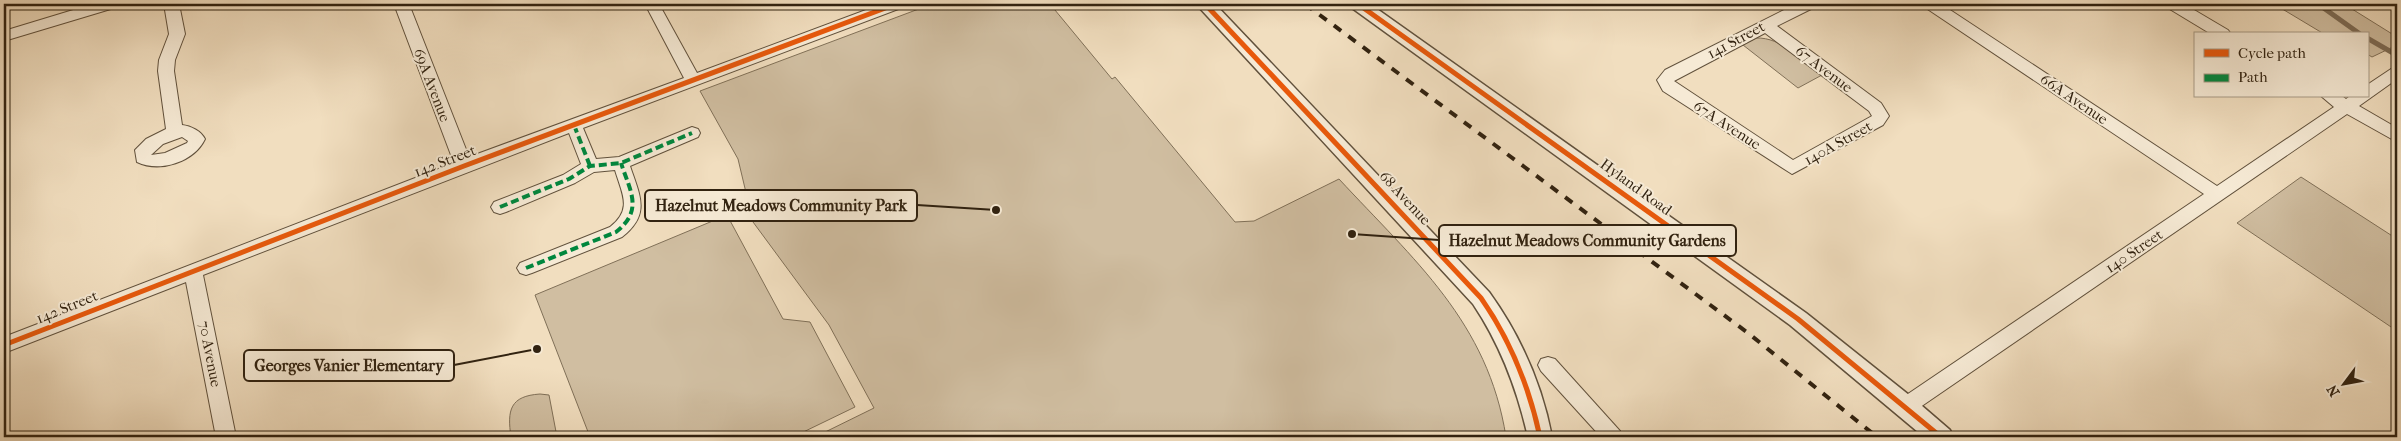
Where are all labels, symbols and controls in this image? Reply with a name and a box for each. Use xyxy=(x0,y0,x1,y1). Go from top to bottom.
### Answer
street label: 141 Street xyxy=(1704,17,1768,63)
legend xyxy=(2194,32,2368,98)
street label: 67 Avenue xyxy=(1792,42,1857,97)
text: Cycle path xyxy=(2238,44,2306,62)
street label: 69A Avenue xyxy=(410,46,454,125)
text: Path xyxy=(2238,68,2268,86)
street label: 66A Avenue xyxy=(2037,70,2112,128)
street label: 67A Avenue xyxy=(1690,97,1765,154)
street label: 140A Street xyxy=(1801,117,1876,169)
street label: 142 Street xyxy=(412,141,479,181)
street label: Hyland Road xyxy=(1597,155,1676,219)
street label: 68 Avenue xyxy=(1375,167,1435,229)
callout: Hazelnut Meadows Community Park xyxy=(645,190,917,221)
text: Hazelnut Meadows Community Park xyxy=(655,196,908,216)
callout: Hazelnut Meadows Community Gardens xyxy=(1439,225,1736,256)
street label: 140 Street xyxy=(2102,225,2167,277)
text: Hazelnut Meadows Community Gardens xyxy=(1448,231,1726,251)
street label: 142 Street xyxy=(34,286,101,327)
street label: 70 Avenue xyxy=(195,319,225,389)
callout: Georges Vanier Elementary xyxy=(244,350,454,381)
text: Georges Vanier Elementary xyxy=(254,356,445,376)
north arrow xyxy=(2318,358,2368,408)
text: N xyxy=(2323,381,2343,400)

